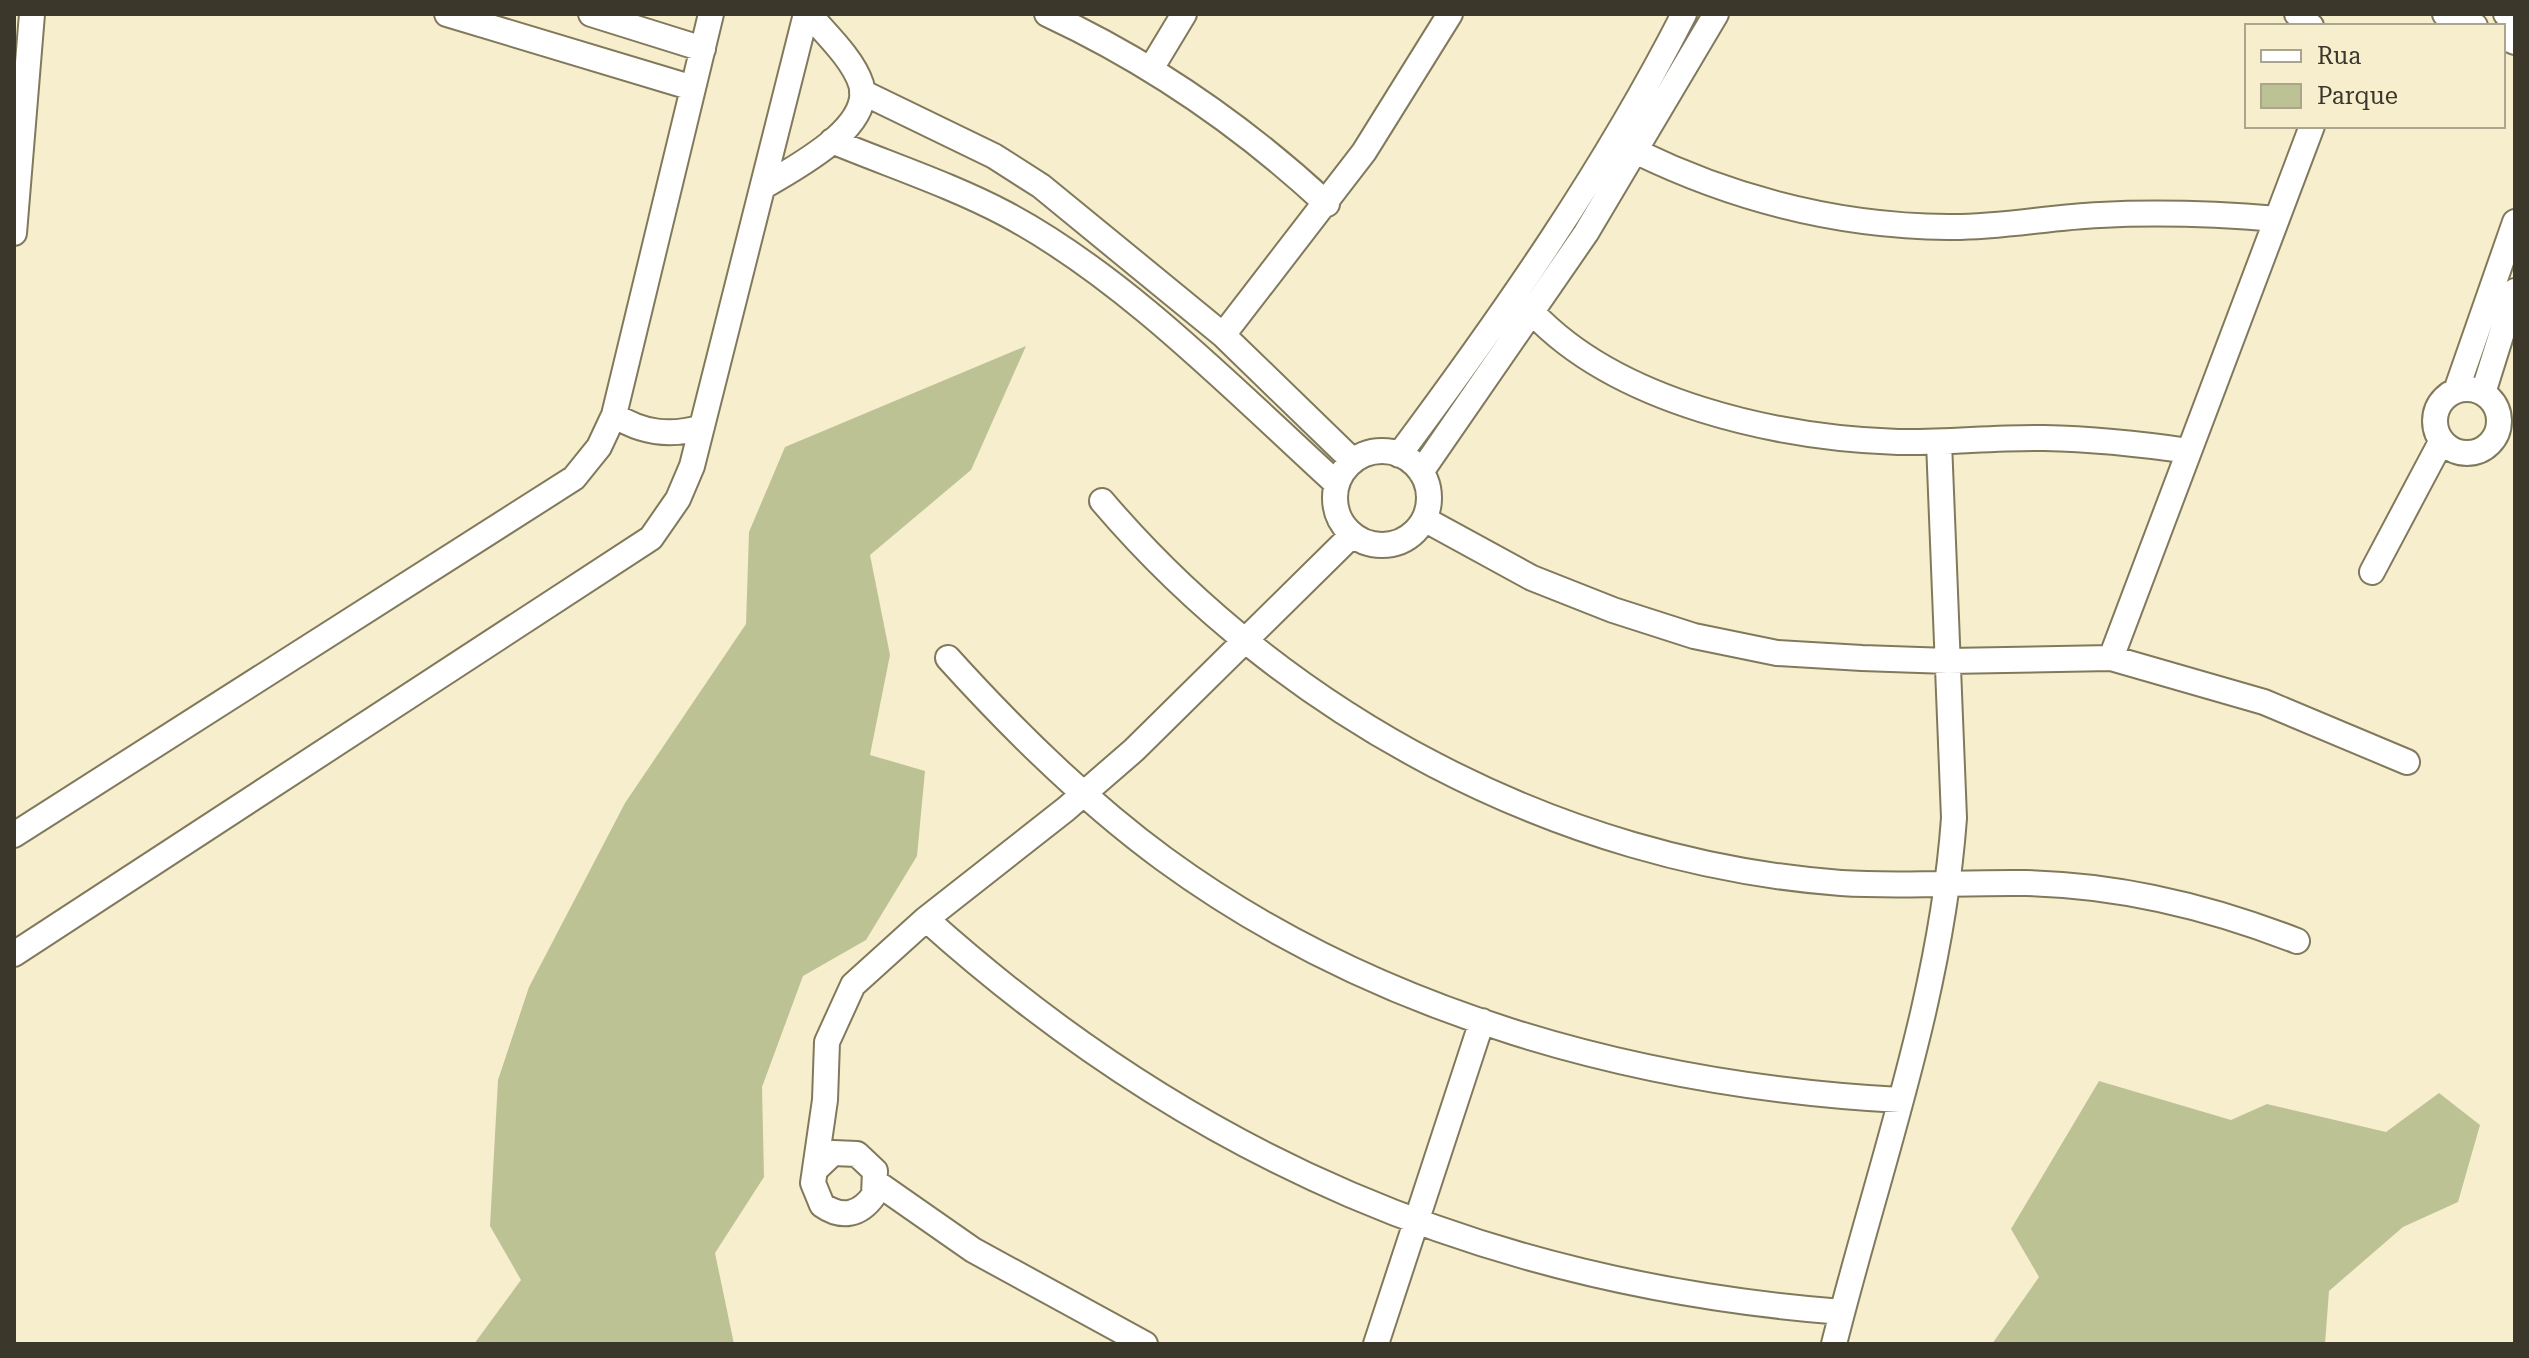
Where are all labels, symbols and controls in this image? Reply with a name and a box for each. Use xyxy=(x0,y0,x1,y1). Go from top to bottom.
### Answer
legend xyxy=(2245,24,2505,128)
text: Rua xyxy=(2317,42,2361,70)
text: Parque xyxy=(2317,82,2398,110)

